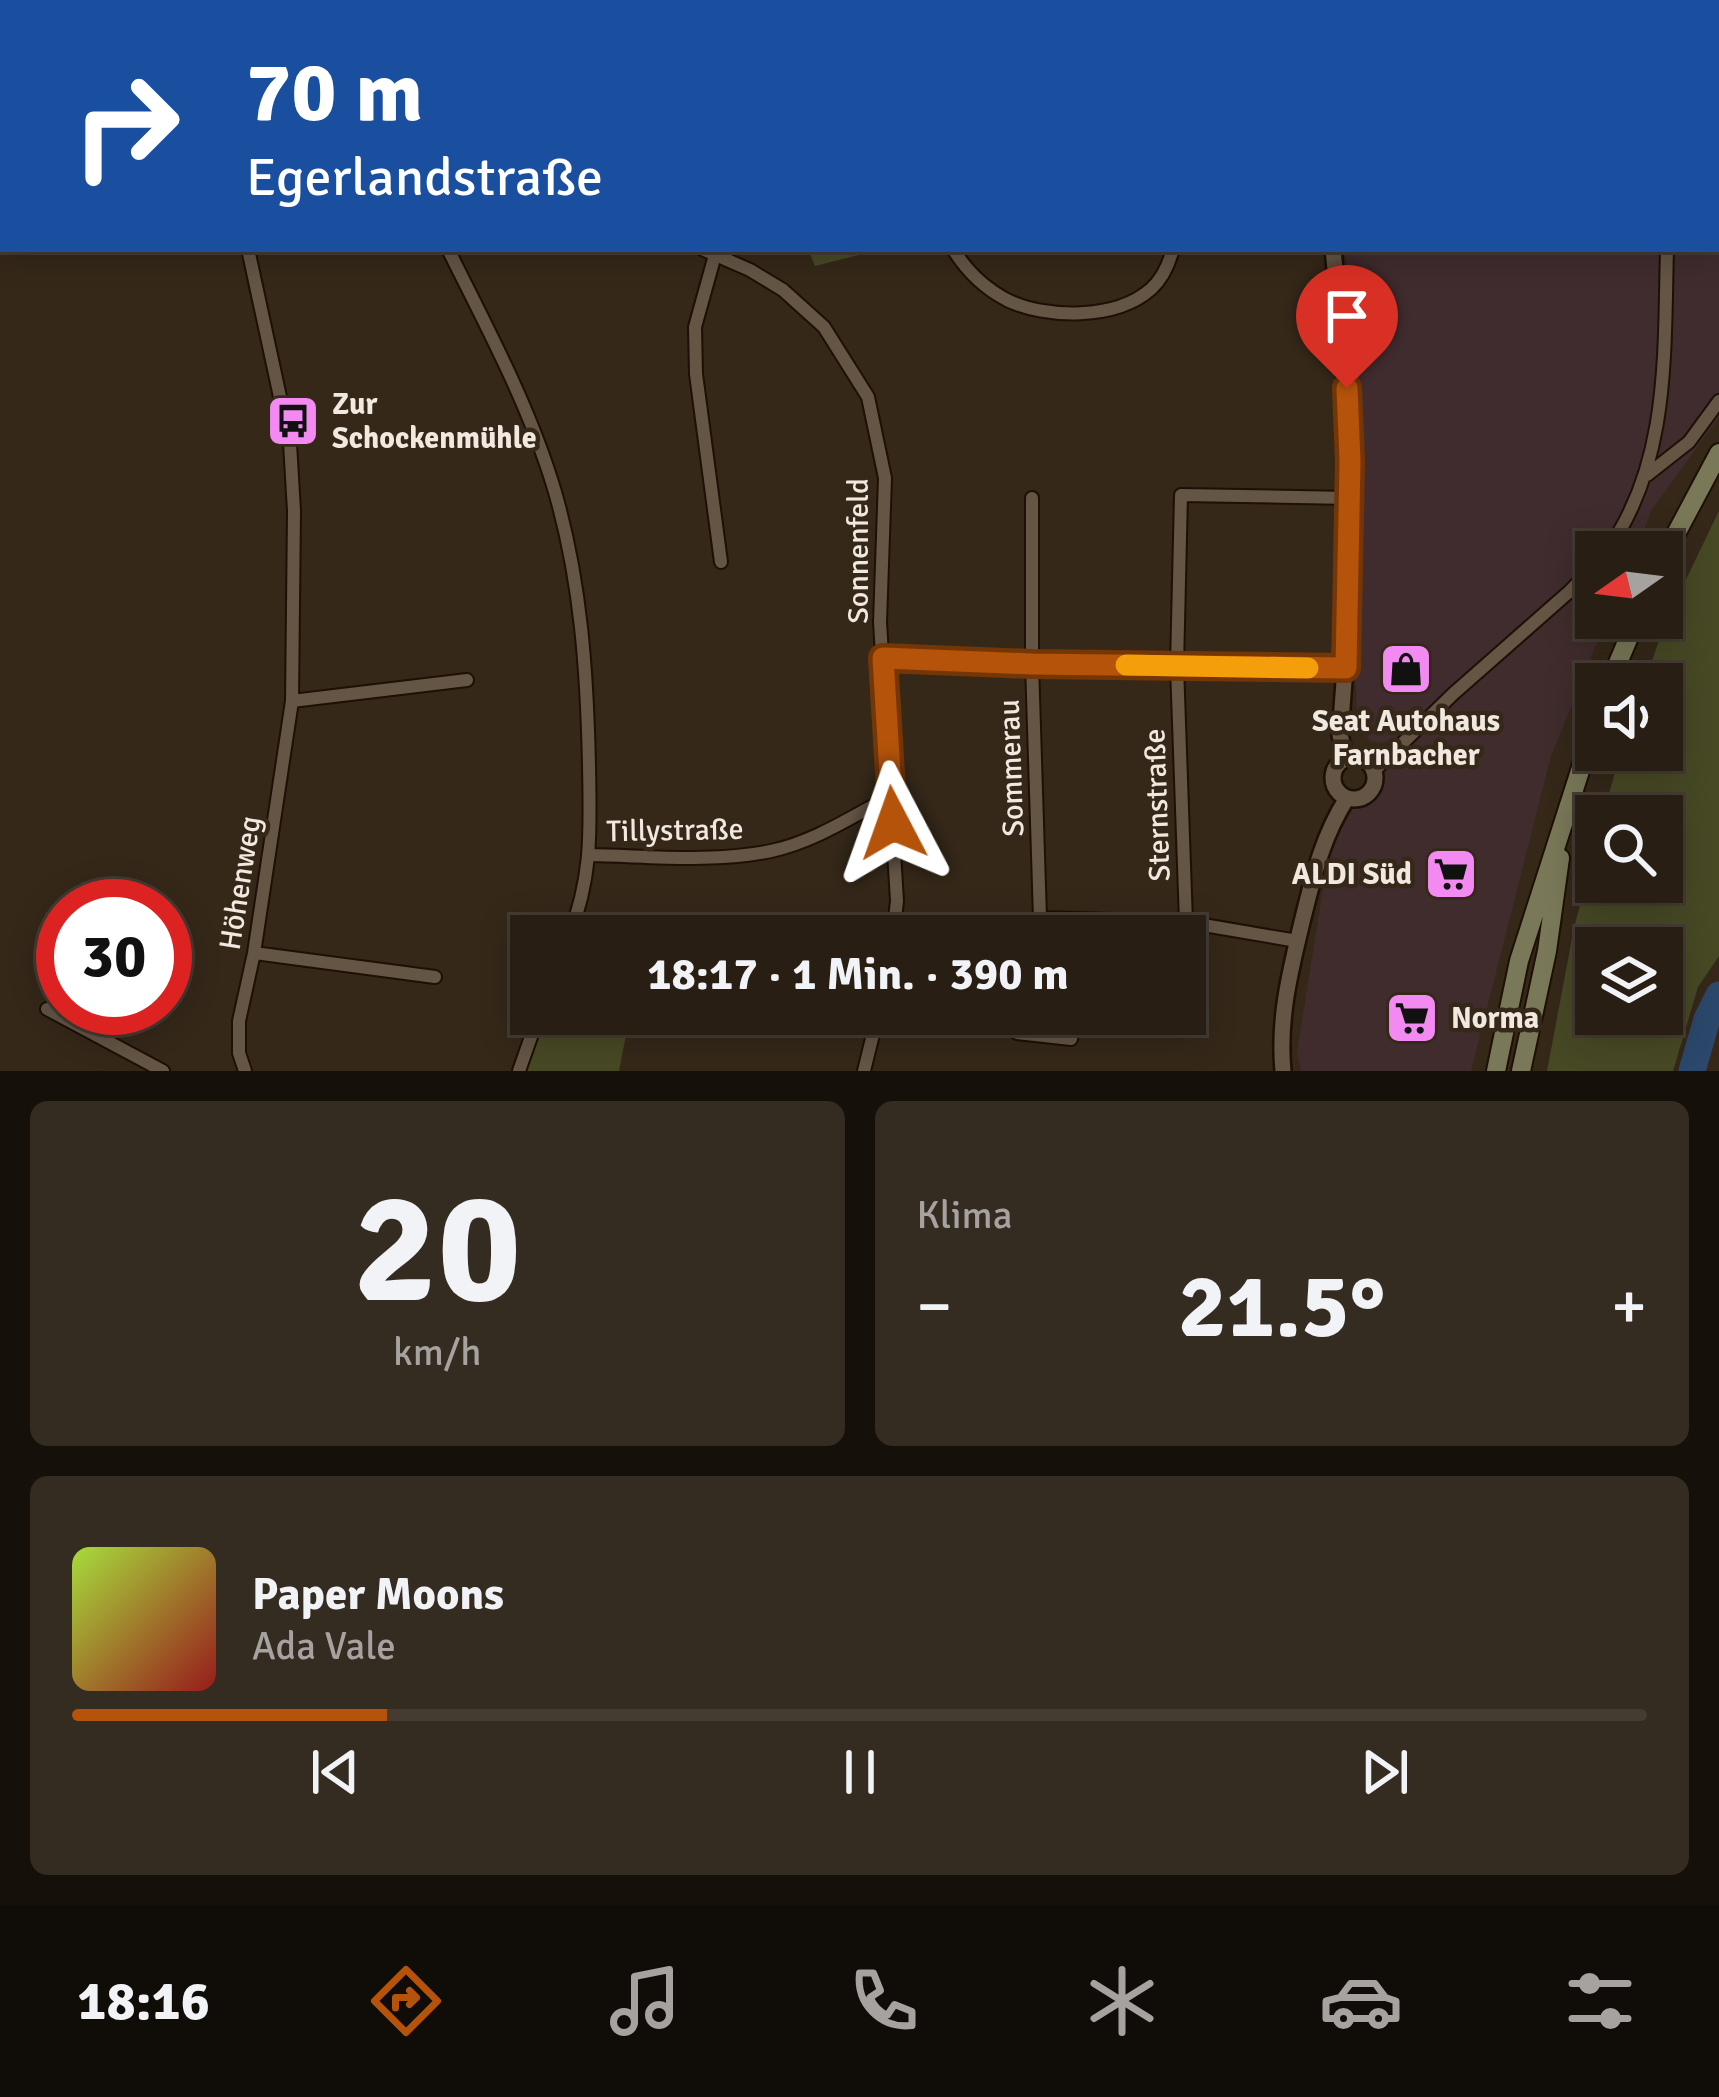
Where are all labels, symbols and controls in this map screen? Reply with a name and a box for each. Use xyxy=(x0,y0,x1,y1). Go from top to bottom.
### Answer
text: 70 m xyxy=(246,41,423,145)
icon: right xyxy=(48,48,204,204)
text: Egerlandstraße xyxy=(246,144,603,211)
pin xyxy=(1296,265,1398,388)
icon: arrive xyxy=(1314,283,1380,349)
place label: Zur Schockenmühle xyxy=(332,386,537,457)
bus stop icon: Zur Schockenmühle xyxy=(265,393,321,449)
street label: Sonnenfeld xyxy=(840,478,877,624)
north arrow xyxy=(1575,531,1683,639)
map controls xyxy=(1575,531,1683,1035)
shop icon: Seat Autohaus Farnbacher xyxy=(1378,641,1434,697)
button: sound xyxy=(1575,663,1683,771)
street label: Sommerau xyxy=(991,699,1032,837)
place label: Seat Autohaus Farnbacher xyxy=(1312,703,1500,774)
street label: Sternstraße xyxy=(1136,728,1179,882)
position arrow xyxy=(830,760,956,886)
button: search xyxy=(1575,795,1683,903)
street label: Tillystraße xyxy=(606,811,744,850)
street label: Höhenweg xyxy=(212,813,269,953)
supermarket icon: ALDI Süd xyxy=(1423,846,1479,902)
place label: ALDI Süd xyxy=(1292,856,1412,893)
speed limit sign: 30 xyxy=(36,879,192,1035)
button: layers xyxy=(1575,927,1683,1035)
text: 18:17 · 1 Min. · 390 m xyxy=(647,947,1069,1002)
supermarket icon: Norma xyxy=(1384,990,1440,1046)
place label: Norma xyxy=(1451,1000,1539,1037)
text: 20 xyxy=(353,1153,521,1346)
text: Klima xyxy=(917,1191,1012,1239)
text: 21.5° xyxy=(1178,1251,1386,1362)
text: − xyxy=(917,1266,952,1347)
text: + xyxy=(1611,1266,1647,1347)
text: km/h xyxy=(393,1328,481,1376)
text: Paper Moons xyxy=(252,1567,504,1622)
text: Ada Vale xyxy=(252,1622,396,1670)
icon: previous xyxy=(302,1739,368,1805)
icon: pause xyxy=(827,1739,893,1805)
icon: next xyxy=(1352,1739,1418,1805)
icon: directions xyxy=(364,1959,448,2043)
icon: music xyxy=(603,1959,687,2043)
icon: phone xyxy=(842,1959,926,2043)
icon: climate xyxy=(1080,1959,1164,2043)
icon: car xyxy=(1319,1959,1403,2043)
icon: filters xyxy=(1558,1959,1642,2043)
text: 18:16 xyxy=(77,1968,210,2035)

